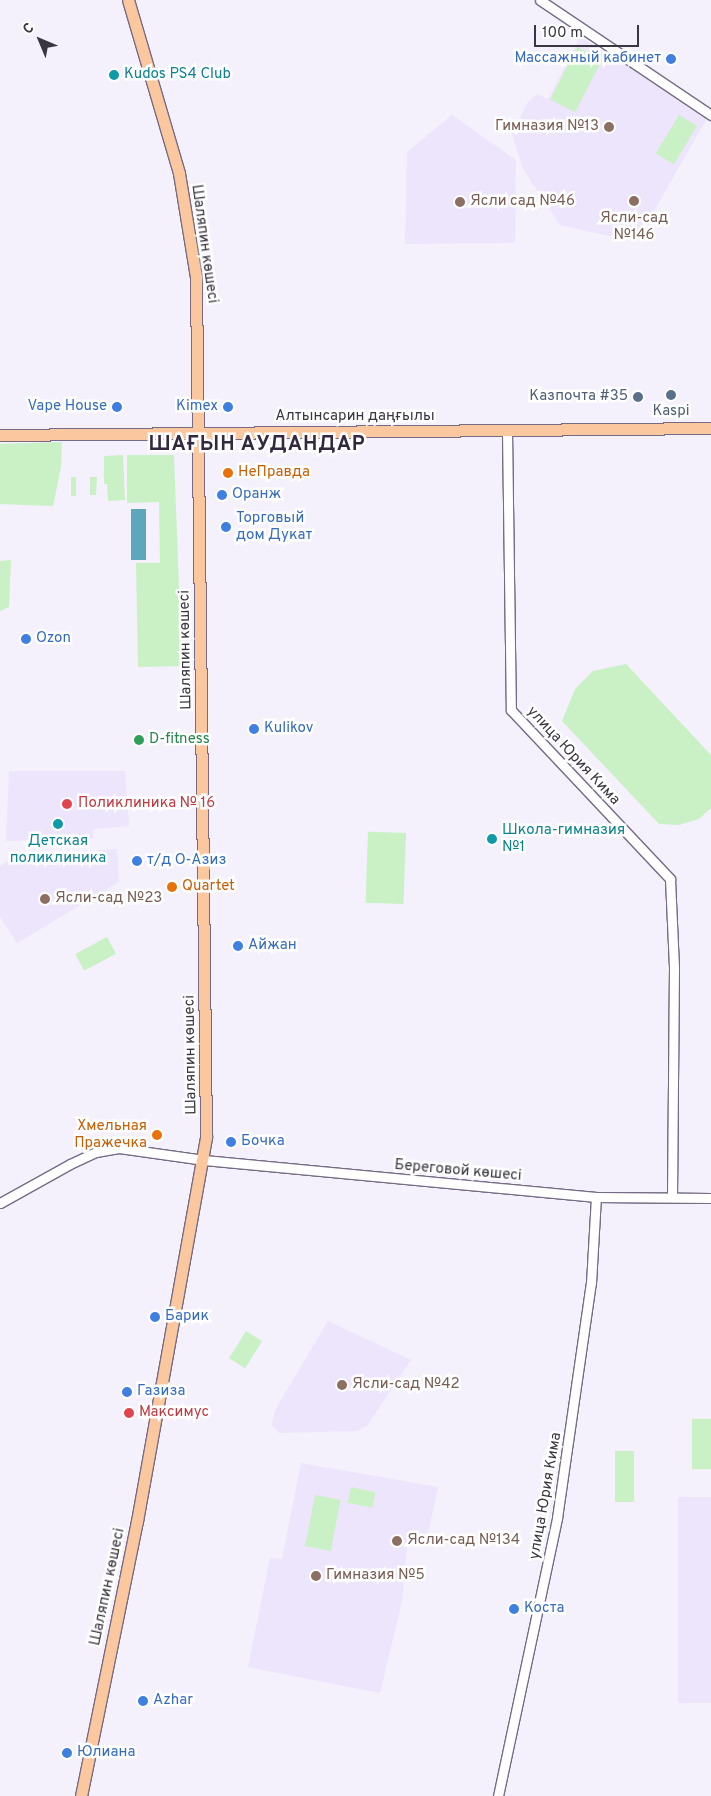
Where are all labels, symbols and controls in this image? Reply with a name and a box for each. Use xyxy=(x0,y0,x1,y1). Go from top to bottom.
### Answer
north arrow xyxy=(15,15,65,65)
scale bar xyxy=(536,15,641,47)
text: С xyxy=(20,20,38,38)
text: 100 m xyxy=(542,24,583,43)
place label: Массажный кабинет xyxy=(515,50,661,68)
marker: Массажный кабинет xyxy=(665,53,677,65)
place label: Kudos PS4 Club xyxy=(124,66,231,84)
marker: Kudos PS4 Club xyxy=(108,69,120,81)
place label: Гимназия №13 xyxy=(495,118,599,136)
marker: Гимназия №13 xyxy=(603,121,615,133)
street label: Шаляпин көшесі xyxy=(187,183,221,305)
place label: Ясли сад №46 xyxy=(470,193,575,211)
marker: Ясли-сад №146 xyxy=(628,195,640,207)
marker: Ясли сад №46 xyxy=(454,196,466,208)
place label: Ясли-сад №146 xyxy=(600,209,668,244)
place label: Казпочта #35 xyxy=(529,388,628,406)
marker: Kaspi xyxy=(665,389,677,401)
marker: Казпочта #35 xyxy=(632,391,644,403)
place label: Vape House xyxy=(28,398,107,416)
place label: Kimex xyxy=(176,398,218,416)
marker: Vape House xyxy=(111,401,123,413)
marker: Kimex xyxy=(222,401,234,413)
place label: Kaspi xyxy=(653,403,689,421)
street label: Алтынсарин даңғылы xyxy=(275,408,435,426)
district label: ШАҒЫН АУДАНДАР xyxy=(146,433,368,457)
place label: НеПравда xyxy=(238,464,310,482)
marker: НеПравда xyxy=(222,467,234,479)
place label: Оранж xyxy=(232,486,281,504)
marker: Оранж xyxy=(216,489,228,501)
place label: Торговый дом Дукат xyxy=(236,509,312,544)
marker: Торговый дом Дукат xyxy=(220,521,232,533)
street label: Шаляпин көшесі xyxy=(176,590,196,710)
place label: Ozon xyxy=(36,630,71,648)
marker: Ozon xyxy=(20,633,32,645)
street label: улица Юрия Кима xyxy=(523,703,623,809)
place label: Kulikov xyxy=(264,720,313,738)
marker: Kulikov xyxy=(248,723,260,735)
place label: D-fitness xyxy=(149,731,210,749)
marker: D-fitness xyxy=(133,734,145,746)
place label: Поликлиника № 16 xyxy=(78,795,215,813)
marker: Поликлиника № 16 xyxy=(60,797,74,811)
marker: Детская поликлиника xyxy=(52,818,64,830)
place label: Школа-гимназия №1 xyxy=(502,821,625,856)
place label: Детская поликлиника xyxy=(10,832,106,867)
marker: Школа-гимназия №1 xyxy=(486,833,498,845)
place label: т/д О-Азиз xyxy=(147,852,226,870)
marker: т/д О-Азиз xyxy=(131,855,143,867)
place label: Quartet xyxy=(182,878,235,896)
marker: Quartet xyxy=(166,881,178,893)
place label: Ясли-сад №23 xyxy=(55,890,162,908)
marker: Ясли-сад №23 xyxy=(39,893,51,905)
place label: Айжан xyxy=(248,937,297,955)
marker: Айжан xyxy=(232,940,244,952)
street label: Шаляпин көшесі xyxy=(181,995,201,1115)
place label: Хмельная Пражечка xyxy=(74,1117,147,1152)
marker: Хмельная Пражечка xyxy=(151,1129,163,1141)
place label: Бочка xyxy=(241,1133,285,1151)
marker: Бочка xyxy=(225,1136,237,1148)
street label: Береговой көшесі xyxy=(394,1156,522,1186)
place label: Барик xyxy=(165,1308,209,1326)
marker: Барик xyxy=(149,1311,161,1323)
place label: Ясли-сад №42 xyxy=(352,1376,460,1394)
marker: Ясли-сад №42 xyxy=(336,1379,348,1391)
place label: Газиза xyxy=(137,1383,185,1401)
marker: Газиза xyxy=(121,1386,133,1398)
place label: Максимус xyxy=(139,1404,209,1422)
marker: Максимус xyxy=(123,1407,135,1419)
street label: улица Юрия Кима xyxy=(526,1431,566,1561)
street label: Шаляпин көшесі xyxy=(87,1527,129,1647)
place label: Ясли-сад №134 xyxy=(407,1532,520,1550)
marker: Ясли-сад №134 xyxy=(391,1535,403,1547)
place label: Гимназия №5 xyxy=(326,1567,425,1585)
marker: Гимназия №5 xyxy=(310,1570,322,1582)
place label: Коста xyxy=(524,1600,564,1618)
marker: Коста xyxy=(508,1603,520,1615)
place label: Azhar xyxy=(153,1692,193,1710)
marker: Azhar xyxy=(137,1695,149,1707)
place label: Юлиана xyxy=(77,1744,135,1762)
marker: Юлиана xyxy=(61,1747,73,1759)

